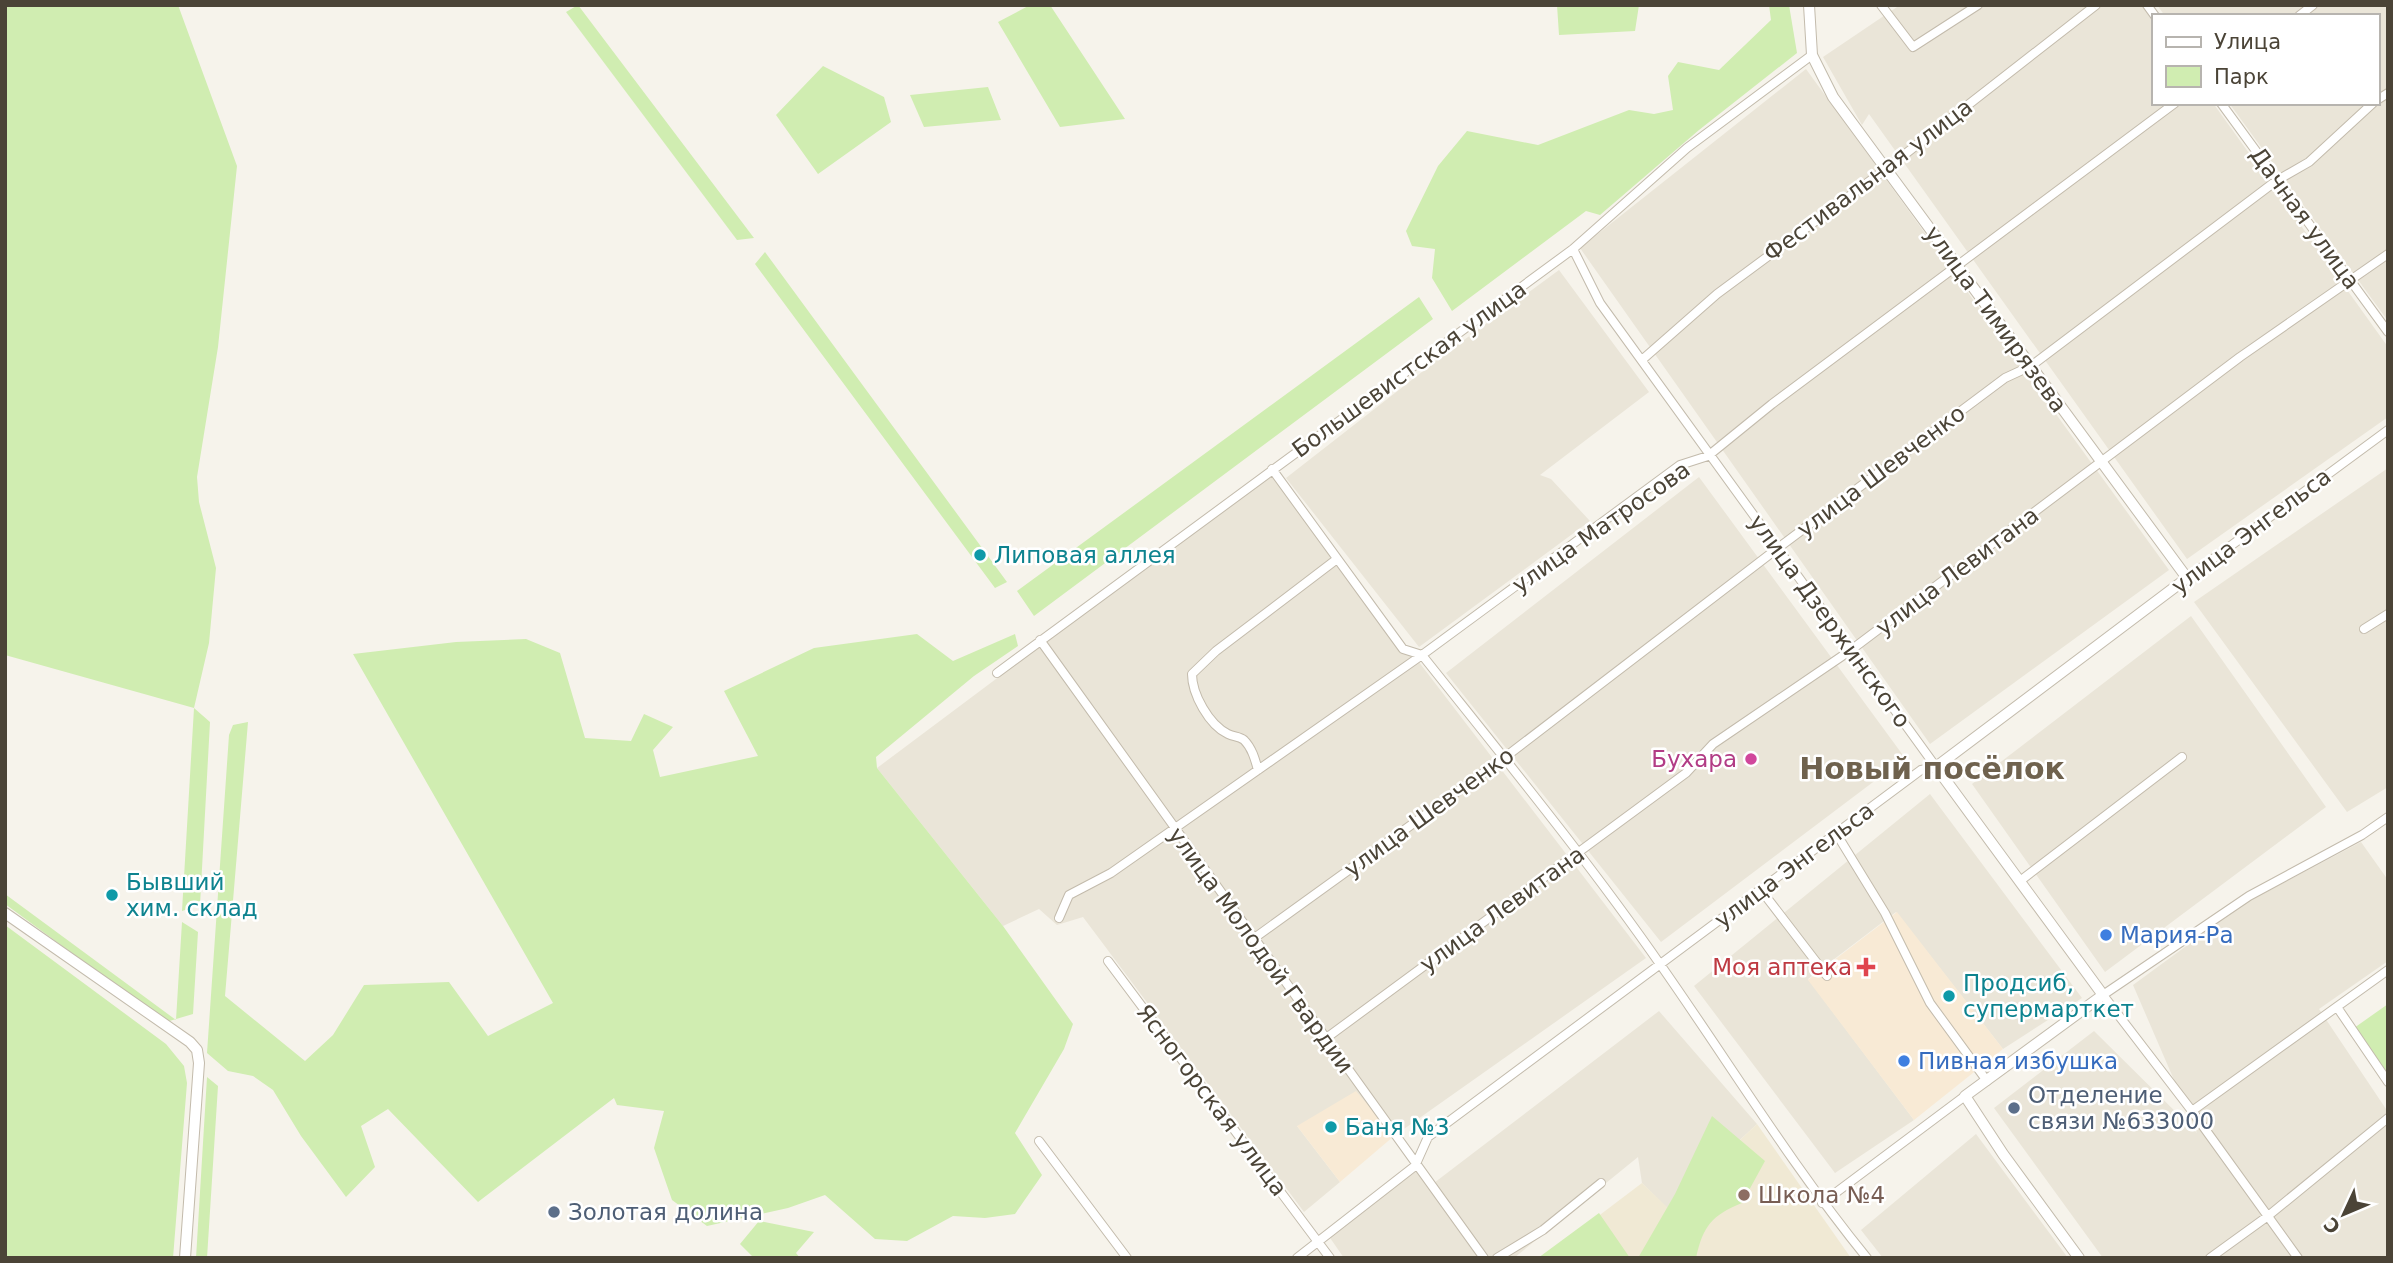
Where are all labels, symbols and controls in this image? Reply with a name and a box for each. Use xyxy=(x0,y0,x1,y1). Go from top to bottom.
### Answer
legend xyxy=(2152,14,2379,105)
text: Улица xyxy=(2214,30,2281,54)
text: Парк xyxy=(2214,65,2269,89)
street label: Фестивальная улица xyxy=(1759,93,1977,267)
street label: Дачная улица xyxy=(2245,142,2365,294)
street label: улица Тимирязева xyxy=(1920,221,2072,417)
street label: Большевистская улица xyxy=(1287,275,1531,463)
street label: улица Шевченко xyxy=(1792,399,1970,543)
street label: улица Матросова xyxy=(1507,456,1695,598)
street label: улица Энгельса xyxy=(2166,463,2336,599)
street label: улица Левитана xyxy=(1871,501,2043,641)
street label: улица Дзержинского xyxy=(1744,510,1916,732)
place label: Липовая аллея xyxy=(994,542,1176,568)
marker: Липовая аллея xyxy=(972,547,988,563)
street label: улица Шевченко xyxy=(1339,742,1519,882)
place label: Бухара xyxy=(1651,746,1737,772)
marker: Бухара xyxy=(1743,751,1759,767)
district label: Новый посёлок xyxy=(1799,751,2065,786)
street label: улица Энгельса xyxy=(1709,797,1879,933)
street label: улица Молодой Гвардии xyxy=(1163,822,1359,1078)
street label: улица Левитана xyxy=(1415,841,1589,977)
place label: Бывший хим. склад xyxy=(126,869,258,921)
marker: Бывший хим. склад xyxy=(104,887,120,903)
place label: Мария-Ра xyxy=(2120,922,2234,948)
marker: Мария-Ра xyxy=(2098,927,2114,943)
place label: Моя аптека xyxy=(1712,954,1852,980)
marker: Моя аптека xyxy=(1858,959,1874,975)
place label: Продсиб, супермарткет xyxy=(1963,970,2134,1022)
marker: Продсиб, супермарткет xyxy=(1941,988,1957,1004)
street label: Ясногорская улица xyxy=(1131,999,1293,1201)
place label: Пивная избушка xyxy=(1918,1048,2118,1074)
marker: Пивная избушка xyxy=(1896,1053,1912,1069)
place label: Отделение связи №633000 xyxy=(2028,1082,2214,1134)
marker: Отделение связи №633000 xyxy=(2006,1100,2022,1116)
place label: Баня №3 xyxy=(1345,1114,1450,1140)
marker: Баня №3 xyxy=(1323,1119,1339,1135)
north arrow xyxy=(2309,1179,2379,1249)
place label: Школа №4 xyxy=(1758,1182,1885,1208)
marker: Школа №4 xyxy=(1736,1187,1752,1203)
place label: Золотая долина xyxy=(568,1199,763,1225)
marker: Золотая долина xyxy=(546,1204,562,1220)
text: С xyxy=(2319,1213,2345,1238)

